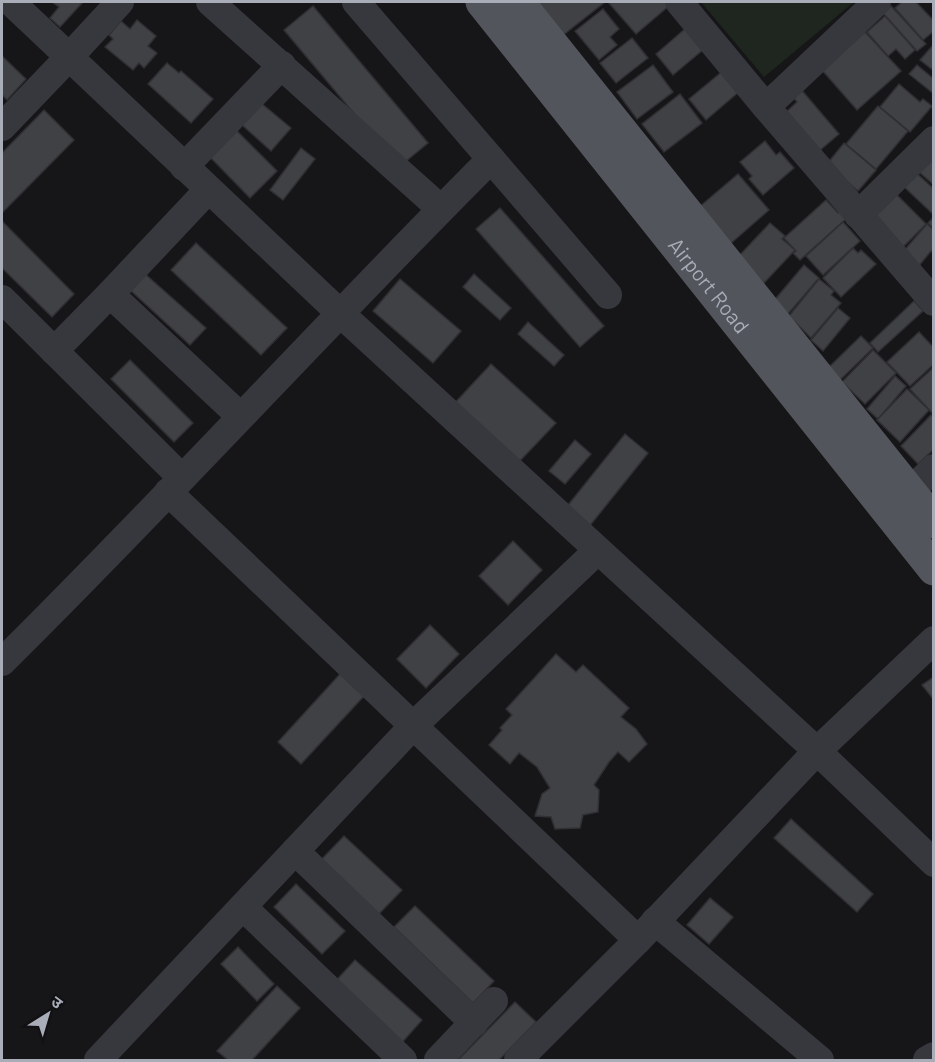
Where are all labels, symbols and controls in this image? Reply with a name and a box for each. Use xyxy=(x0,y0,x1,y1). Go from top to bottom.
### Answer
street label: Airport Road xyxy=(664,232,755,338)
north arrow xyxy=(18,984,78,1044)
text: उ xyxy=(48,991,67,1012)

